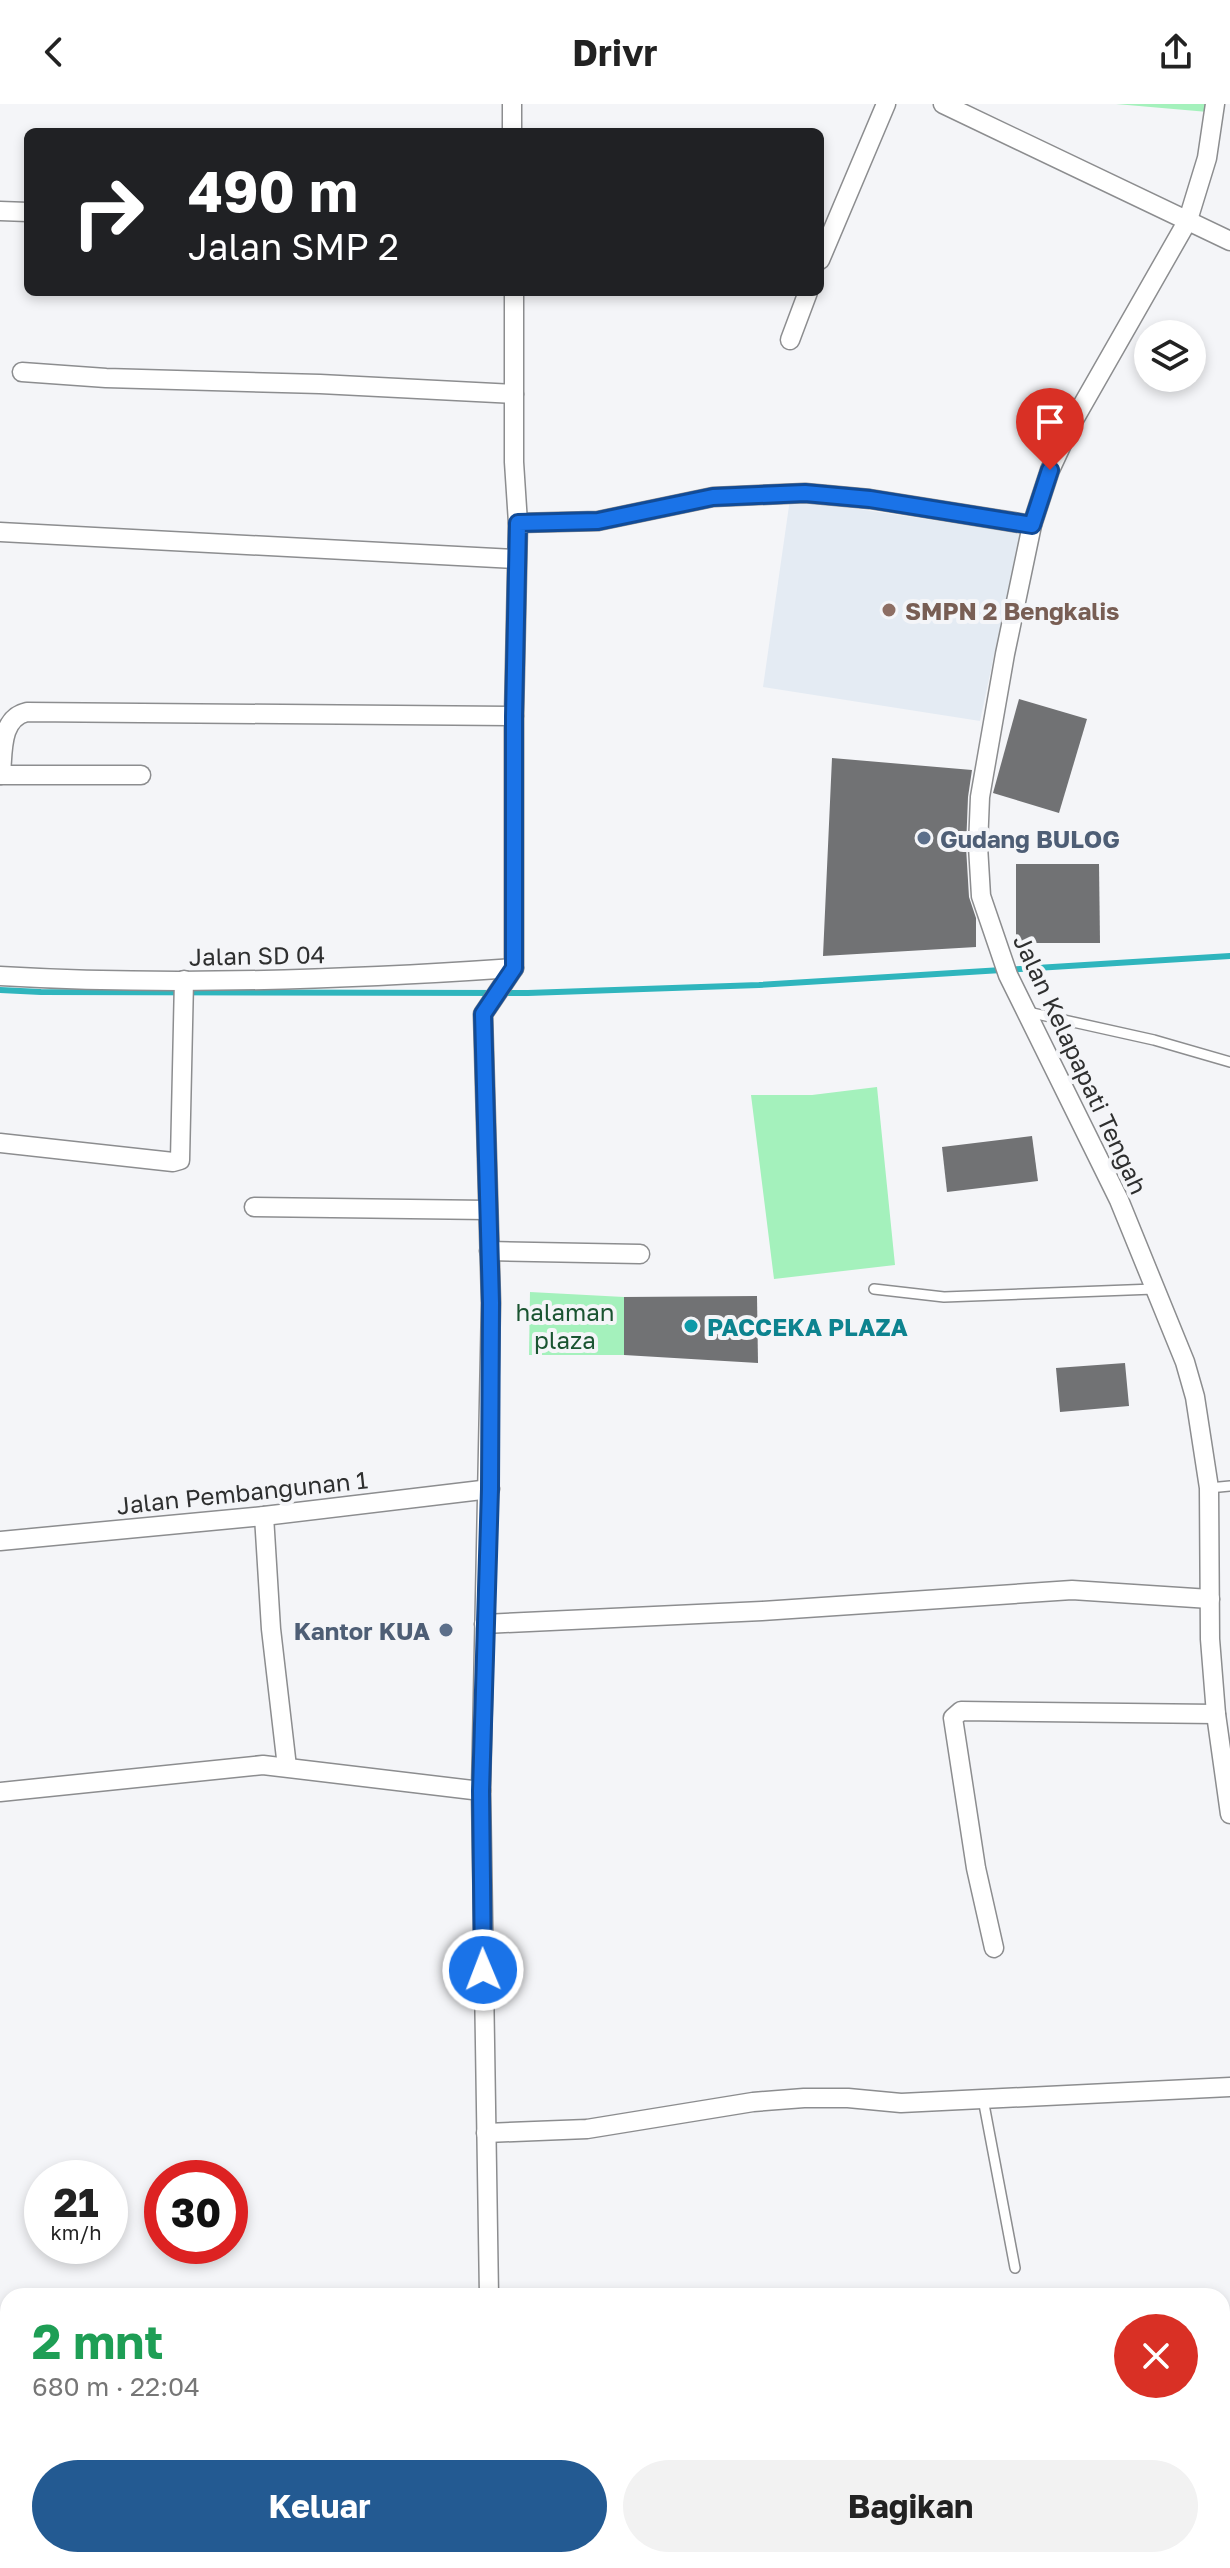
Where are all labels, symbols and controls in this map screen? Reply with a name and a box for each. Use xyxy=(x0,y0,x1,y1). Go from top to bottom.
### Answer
icon: back xyxy=(32,30,76,74)
icon: share xyxy=(1154,30,1198,74)
text: Drivr xyxy=(572,31,658,74)
text: 490 m xyxy=(188,157,358,224)
icon: right xyxy=(56,160,160,264)
text: Jalan SMP 2 xyxy=(188,225,399,268)
map controls xyxy=(1134,320,1206,392)
button: layers xyxy=(1134,320,1206,392)
pin xyxy=(1016,388,1084,470)
icon: arrive xyxy=(1028,400,1072,444)
place label: SMPN 2 Bengkalis xyxy=(905,596,1119,625)
marker: SMPN 2 Bengkalis xyxy=(880,601,898,619)
place label: Gudang BULOG xyxy=(940,824,1120,853)
marker: Gudang BULOG xyxy=(915,829,933,847)
street label: Jalan Kelapapati Tengah xyxy=(1008,930,1154,1198)
street label: Jalan SD 04 xyxy=(188,939,326,971)
park label: halaman plaza xyxy=(515,1297,615,1354)
place label: PACCEKA PLAZA xyxy=(707,1312,908,1341)
marker: PACCEKA PLAZA xyxy=(682,1317,700,1335)
street label: Jalan Pembangunan 1 xyxy=(115,1464,369,1520)
place label: Kantor KUA xyxy=(294,1616,430,1645)
marker: Kantor KUA xyxy=(437,1621,455,1639)
position arrow xyxy=(441,1928,525,2012)
speed limit sign: 30 xyxy=(144,2160,248,2264)
text: 21 xyxy=(54,2178,99,2226)
text: km/h xyxy=(51,2220,101,2244)
text: 2 mnt xyxy=(32,2312,164,2370)
button: close xyxy=(1114,2314,1198,2398)
text: 680 m · 22:04 xyxy=(32,2371,200,2402)
button: Keluar xyxy=(32,2460,607,2552)
button: Bagikan xyxy=(623,2460,1198,2552)

